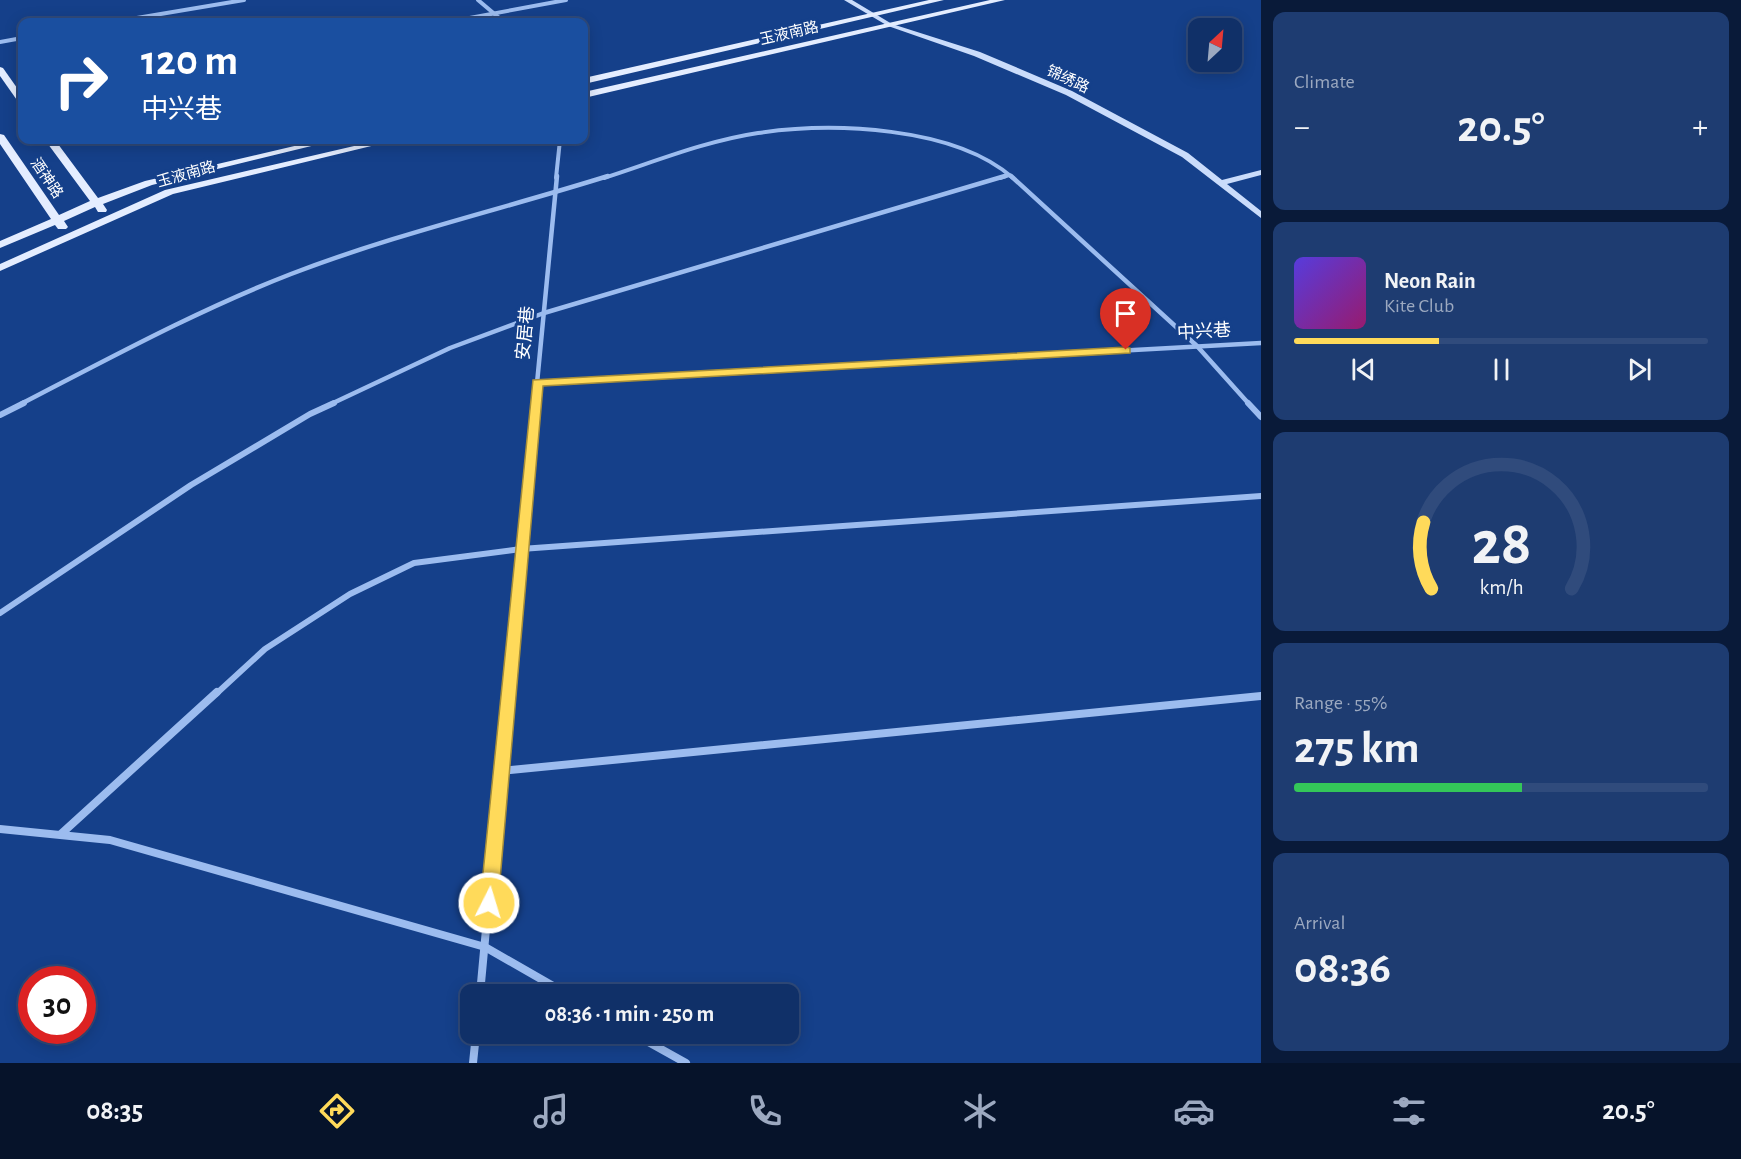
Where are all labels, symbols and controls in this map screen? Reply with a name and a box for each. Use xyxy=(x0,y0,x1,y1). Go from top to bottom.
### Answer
street label: 玉液南路 xyxy=(758,18,820,48)
north arrow xyxy=(1188,18,1242,72)
map controls xyxy=(1188,18,1242,72)
text: 120 m xyxy=(141,40,238,82)
icon: right xyxy=(42,42,120,120)
street label: 锦绣路 xyxy=(1044,62,1092,96)
text: Climate xyxy=(1294,72,1355,92)
text: 中兴巷 xyxy=(141,96,222,123)
text: 20.5° xyxy=(1457,105,1545,150)
text: − xyxy=(1294,111,1310,144)
text: + xyxy=(1692,111,1708,144)
street label: 酒神路 xyxy=(28,155,66,201)
street label: 玉液南路 xyxy=(155,158,217,190)
text: Neon Rain xyxy=(1384,270,1476,292)
pin xyxy=(1100,288,1151,350)
text: Kite Club xyxy=(1384,296,1454,316)
icon: arrive xyxy=(1109,297,1142,330)
street label: 安居巷 xyxy=(513,305,537,361)
street label: 中兴巷 xyxy=(1177,320,1231,342)
icon: previous xyxy=(1347,353,1380,386)
icon: pause xyxy=(1485,353,1518,386)
icon: next xyxy=(1623,353,1656,386)
text: 28 xyxy=(1471,513,1531,575)
text: km/h xyxy=(1479,577,1523,598)
text: Range · 55% xyxy=(1294,693,1387,713)
text: 275 km xyxy=(1294,726,1419,771)
position arrow xyxy=(457,871,521,935)
text: Arrival xyxy=(1294,913,1345,933)
text: 08:36 xyxy=(1294,946,1391,991)
speed limit sign: 30 xyxy=(18,966,96,1044)
text: 08:36 · 1 min · 250 m xyxy=(545,1003,714,1025)
icon: directions xyxy=(316,1090,358,1132)
icon: music xyxy=(530,1090,572,1132)
icon: phone xyxy=(744,1090,786,1132)
icon: climate xyxy=(959,1090,1001,1132)
icon: car xyxy=(1173,1090,1215,1132)
icon: filters xyxy=(1388,1090,1430,1132)
text: 08:35 xyxy=(86,1097,143,1124)
text: 20.5° xyxy=(1602,1097,1655,1124)

